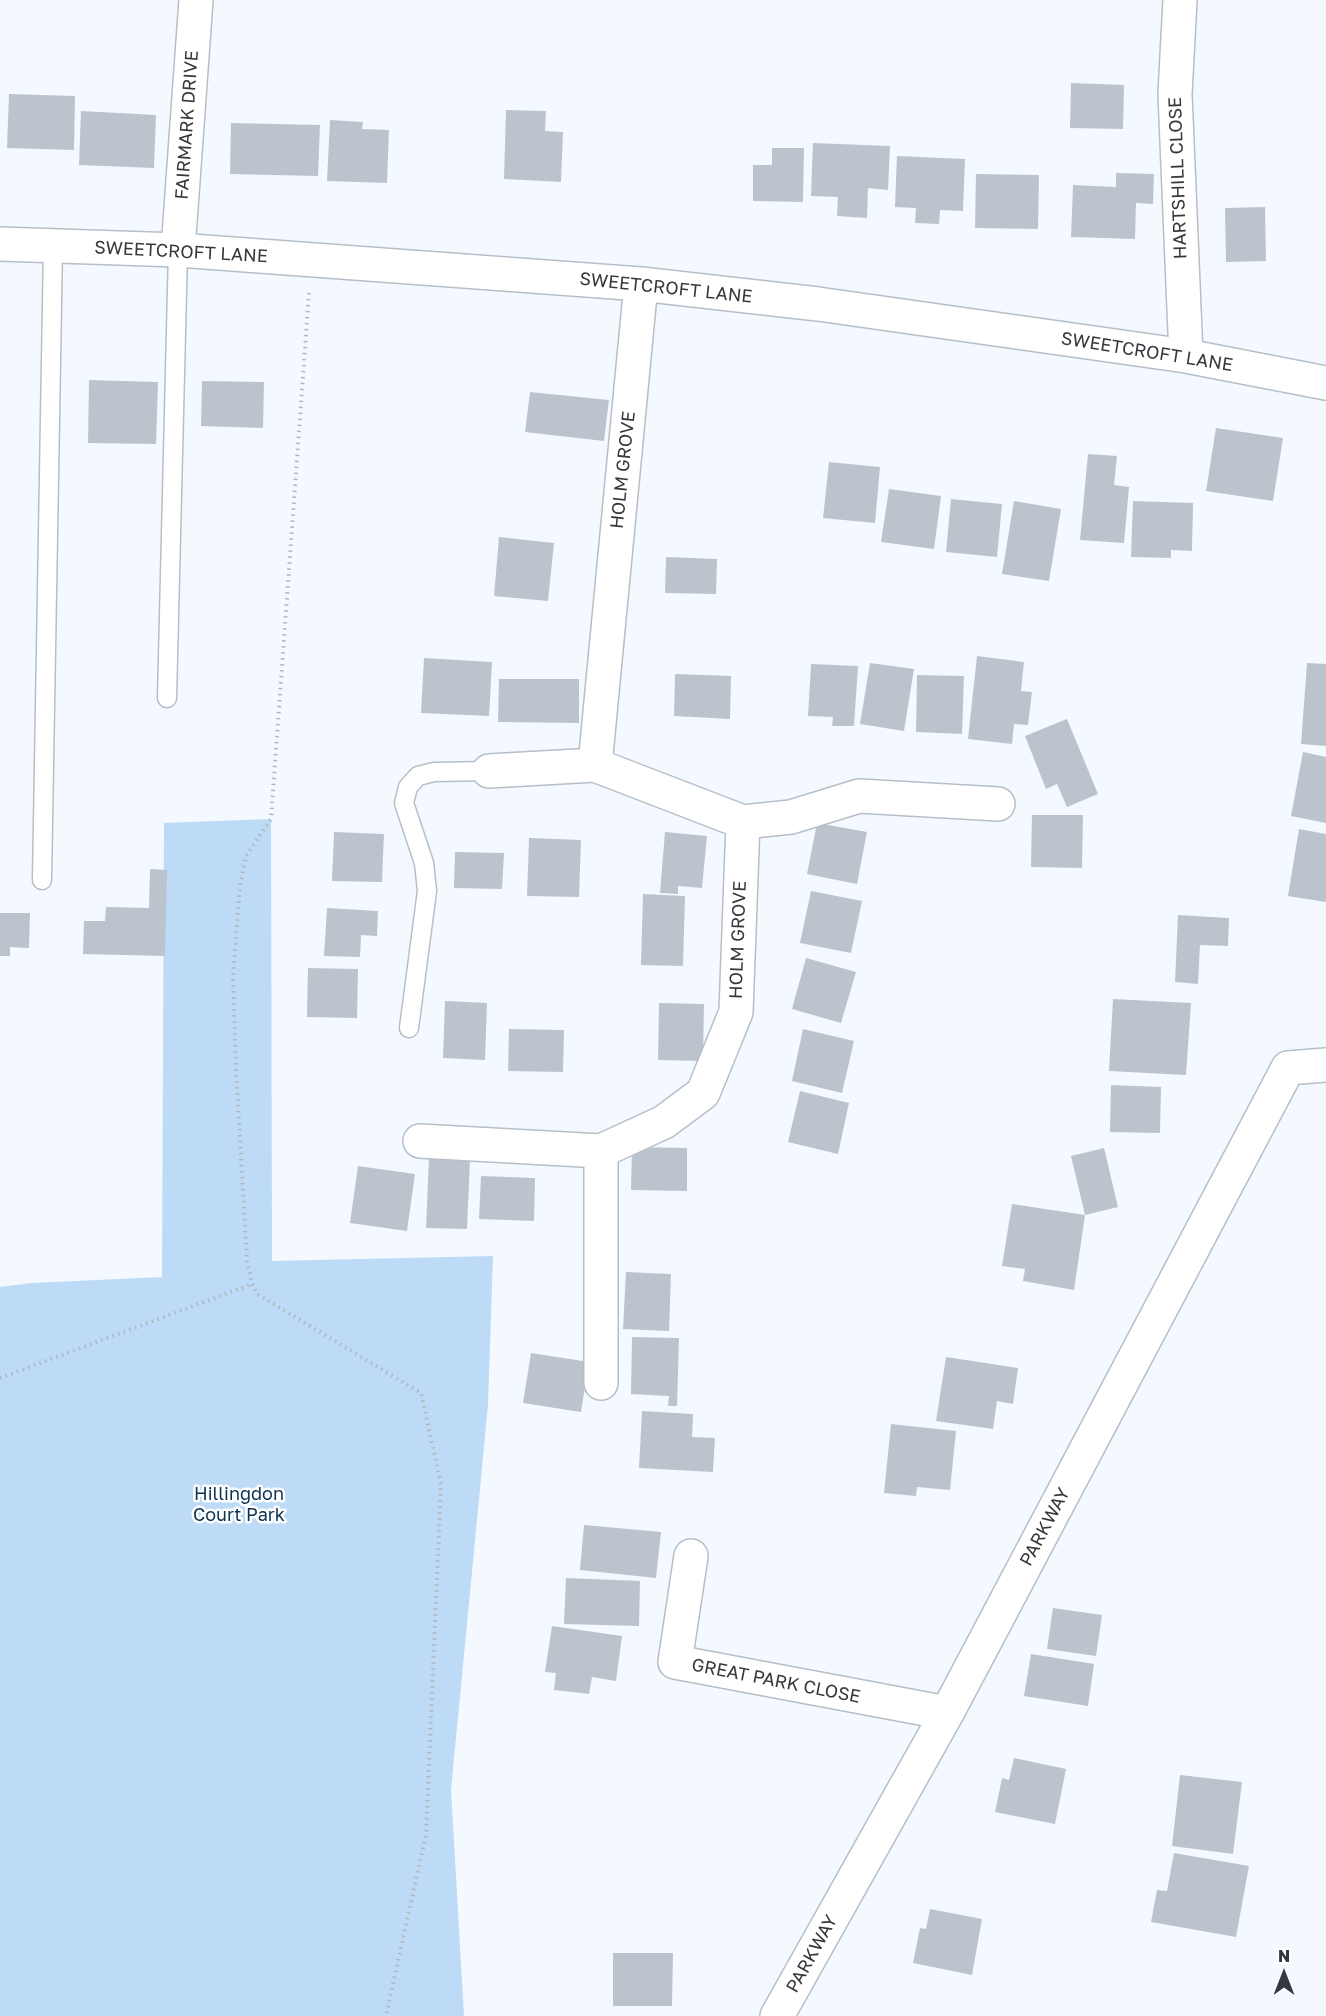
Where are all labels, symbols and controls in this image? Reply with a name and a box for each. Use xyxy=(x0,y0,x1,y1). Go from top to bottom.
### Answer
street label: FAIRMARK DRIVE xyxy=(171,50,203,200)
street label: HARTSHILL CLOSE xyxy=(1164,97,1192,259)
street label: SWEETCROFT LANE xyxy=(94,237,268,267)
street label: SWEETCROFT LANE xyxy=(579,268,753,308)
street label: SWEETCROFT LANE xyxy=(1060,328,1234,376)
street label: HOLM GROVE xyxy=(606,410,640,530)
street label: HOLM GROVE xyxy=(725,881,751,999)
park label: Hillingdon Court Park xyxy=(193,1483,285,1526)
street label: PARKWAY xyxy=(1015,1484,1075,1570)
street label: GREAT PARK CLOSE xyxy=(690,1654,862,1708)
street label: PARKWAY xyxy=(782,1911,842,1997)
north arrow xyxy=(1254,1944,1314,2004)
text: N xyxy=(1278,1946,1290,1966)

